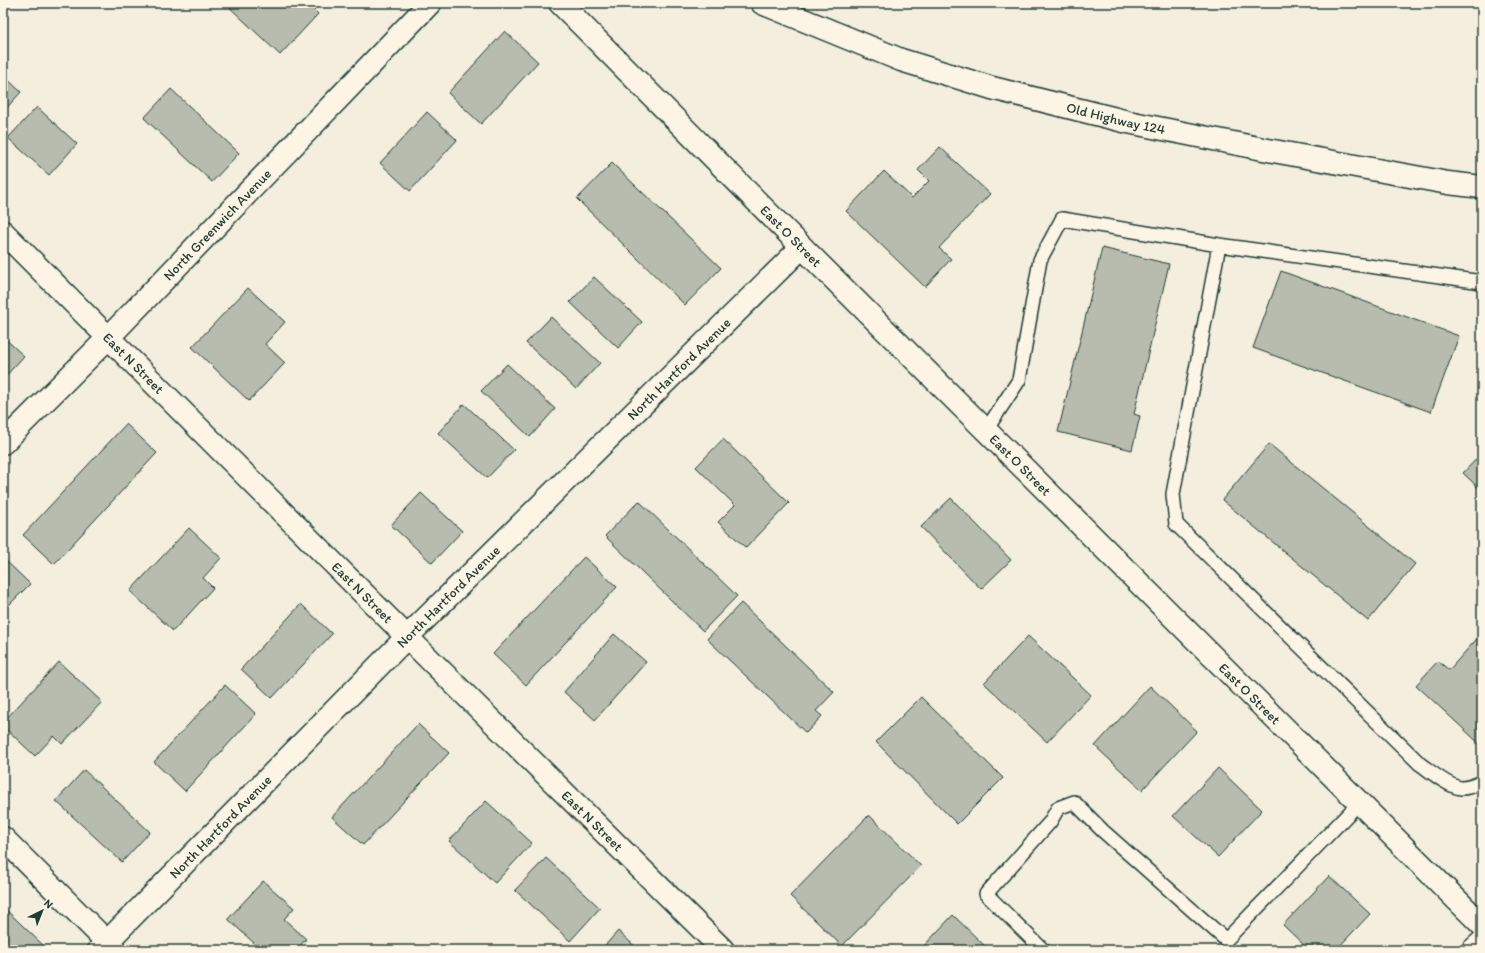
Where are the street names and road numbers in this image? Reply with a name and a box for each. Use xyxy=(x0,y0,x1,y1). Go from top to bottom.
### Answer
street label: Old Highway 124 xyxy=(1064,99,1167,138)
street label: North Greenwich Avenue xyxy=(160,165,275,284)
street label: East O Street xyxy=(756,202,825,271)
street label: North Hartford Avenue xyxy=(624,314,735,424)
street label: East N Street xyxy=(99,329,167,398)
street label: East O Street xyxy=(986,431,1054,499)
street label: North Hartford Avenue xyxy=(393,542,504,651)
street label: East N Street xyxy=(328,559,396,627)
street label: East O Street xyxy=(1215,659,1284,728)
street label: North Hartford Avenue xyxy=(166,772,276,882)
street label: East N Street xyxy=(558,787,626,855)

